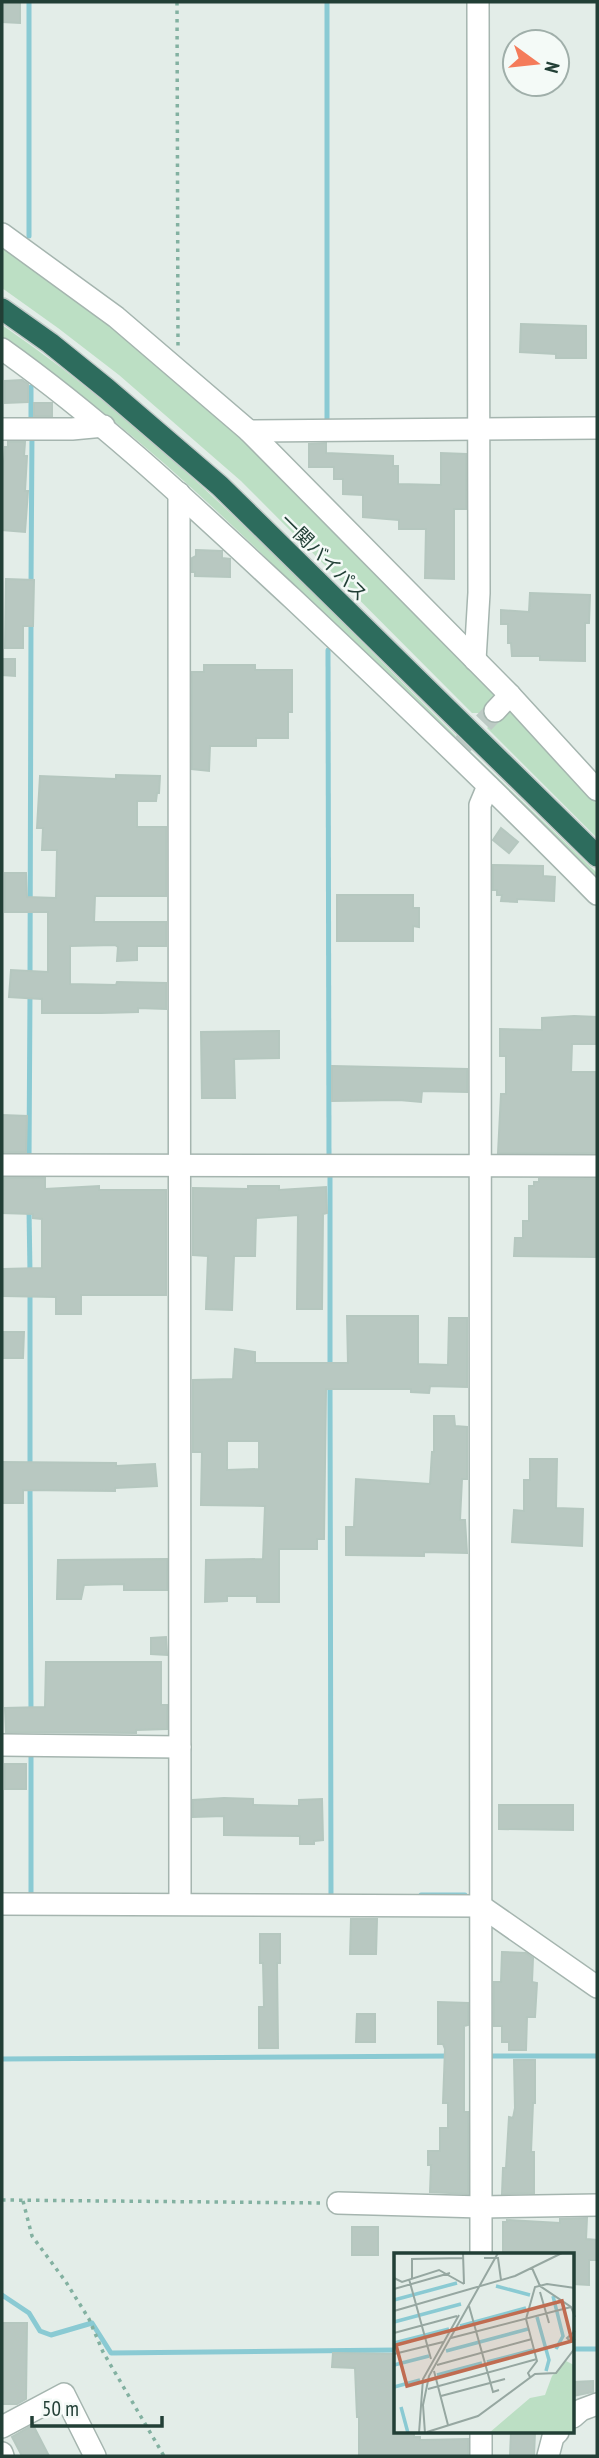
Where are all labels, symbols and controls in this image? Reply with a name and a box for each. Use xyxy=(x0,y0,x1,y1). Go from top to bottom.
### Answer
north arrow xyxy=(501,28,571,98)
text: N xyxy=(540,59,565,75)
street label: 一関バイパス xyxy=(275,508,373,606)
inset map xyxy=(394,2253,574,2434)
scale bar xyxy=(32,2384,161,2428)
text: 50 m xyxy=(42,2395,79,2422)

